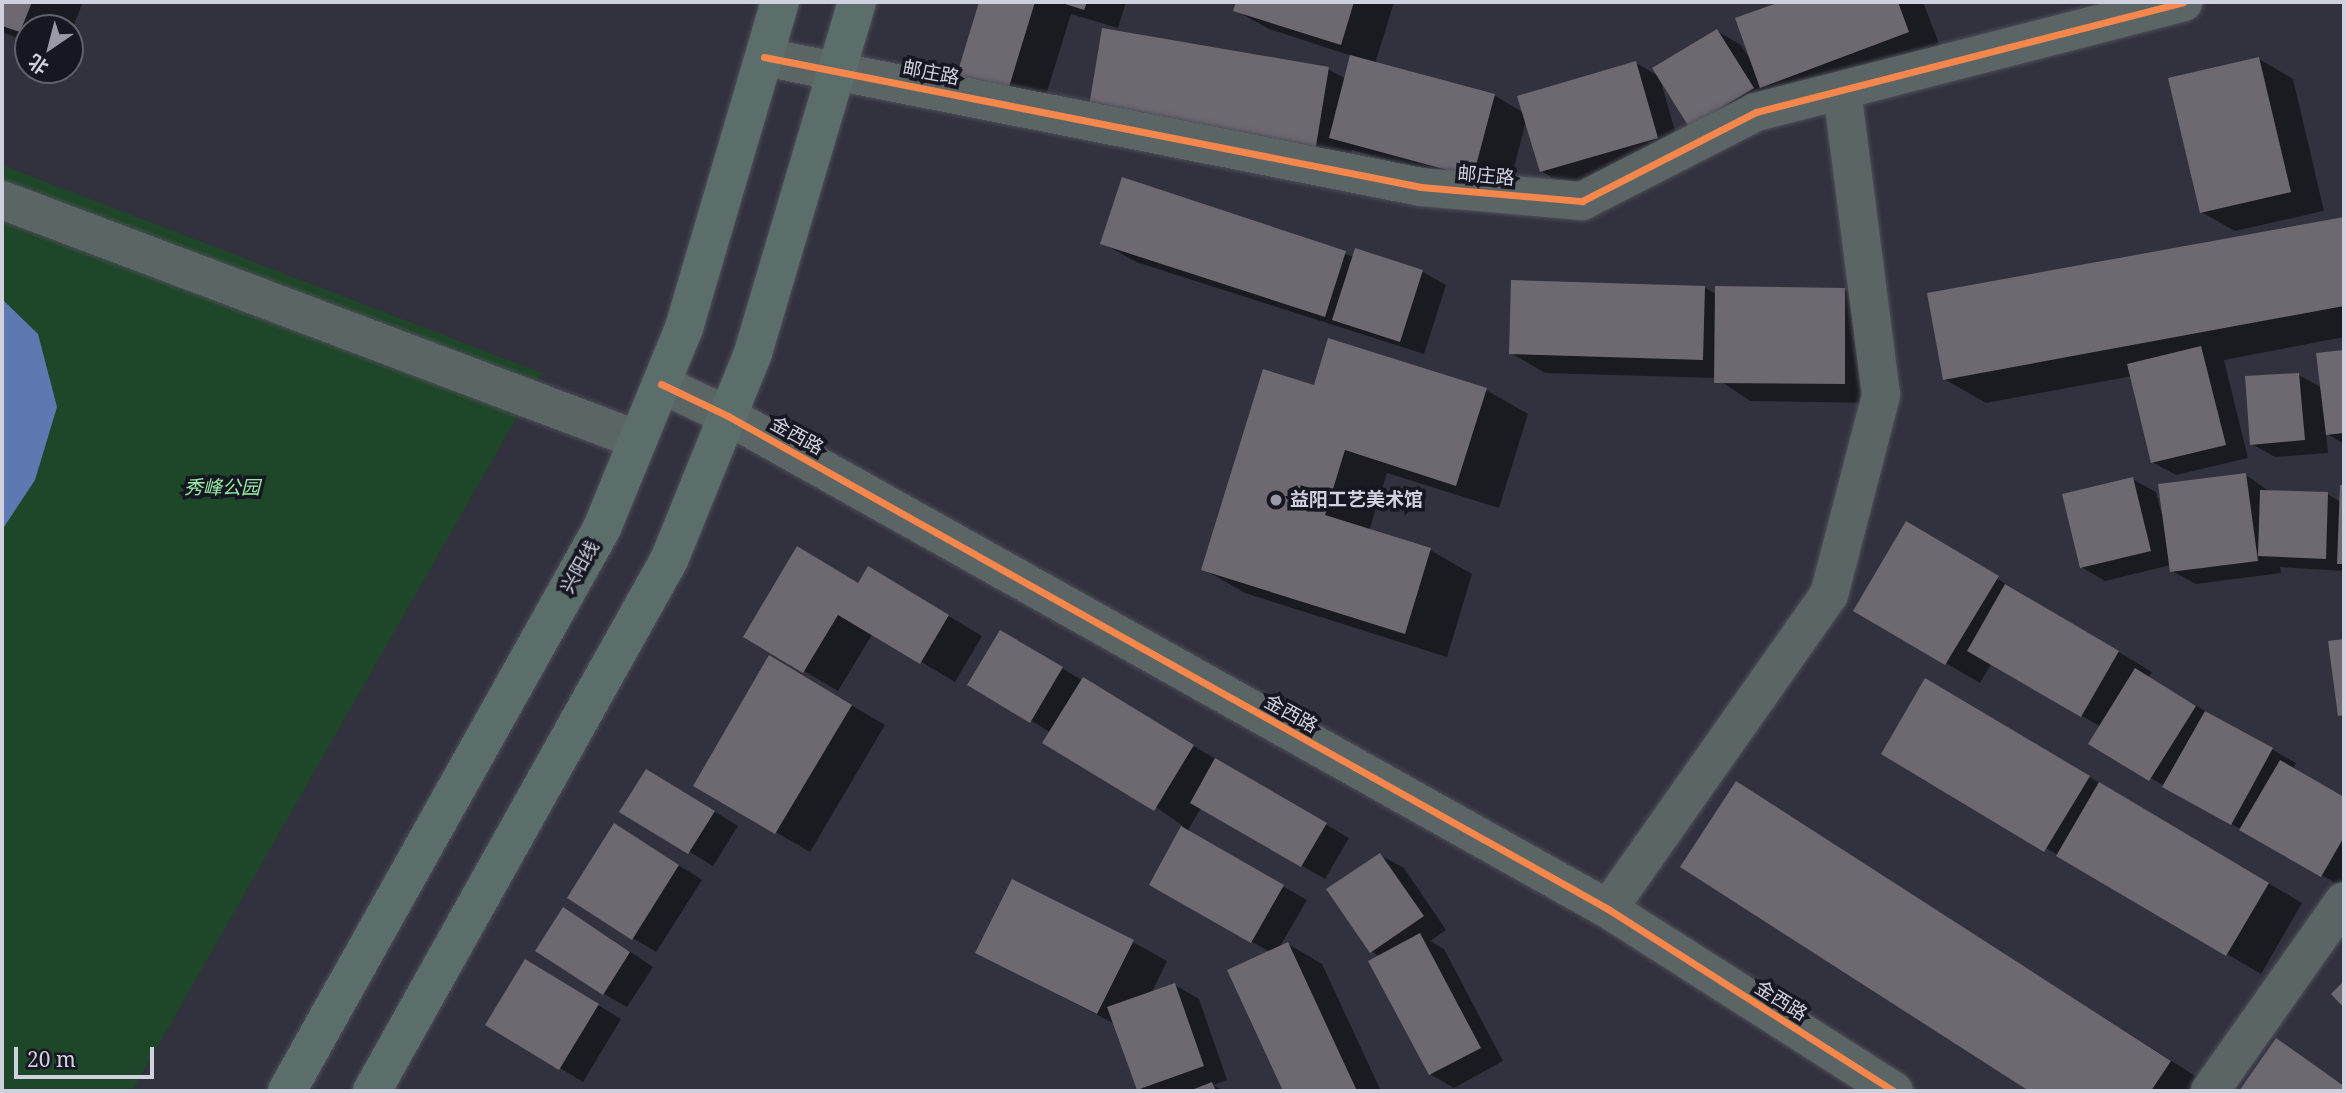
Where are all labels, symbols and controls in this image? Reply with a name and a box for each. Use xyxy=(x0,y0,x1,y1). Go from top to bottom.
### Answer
north arrow xyxy=(14,14,84,84)
text: 北 xyxy=(23,48,53,81)
street label: 邮庄路 xyxy=(901,56,961,90)
street label: 邮庄路 xyxy=(1457,162,1515,190)
street label: 金西路 xyxy=(767,412,827,460)
park label: 秀峰公园 xyxy=(184,477,260,499)
place label: 益阳工艺美术馆 xyxy=(1290,489,1423,511)
marker: 益阳工艺美术馆 xyxy=(1268,492,1284,508)
street label: 兴阳线 xyxy=(556,537,604,597)
street label: 金西路 xyxy=(1261,690,1321,738)
street label: 金西路 xyxy=(1751,976,1811,1026)
scale bar xyxy=(18,1034,158,1078)
text: 20 m xyxy=(27,1045,76,1073)

